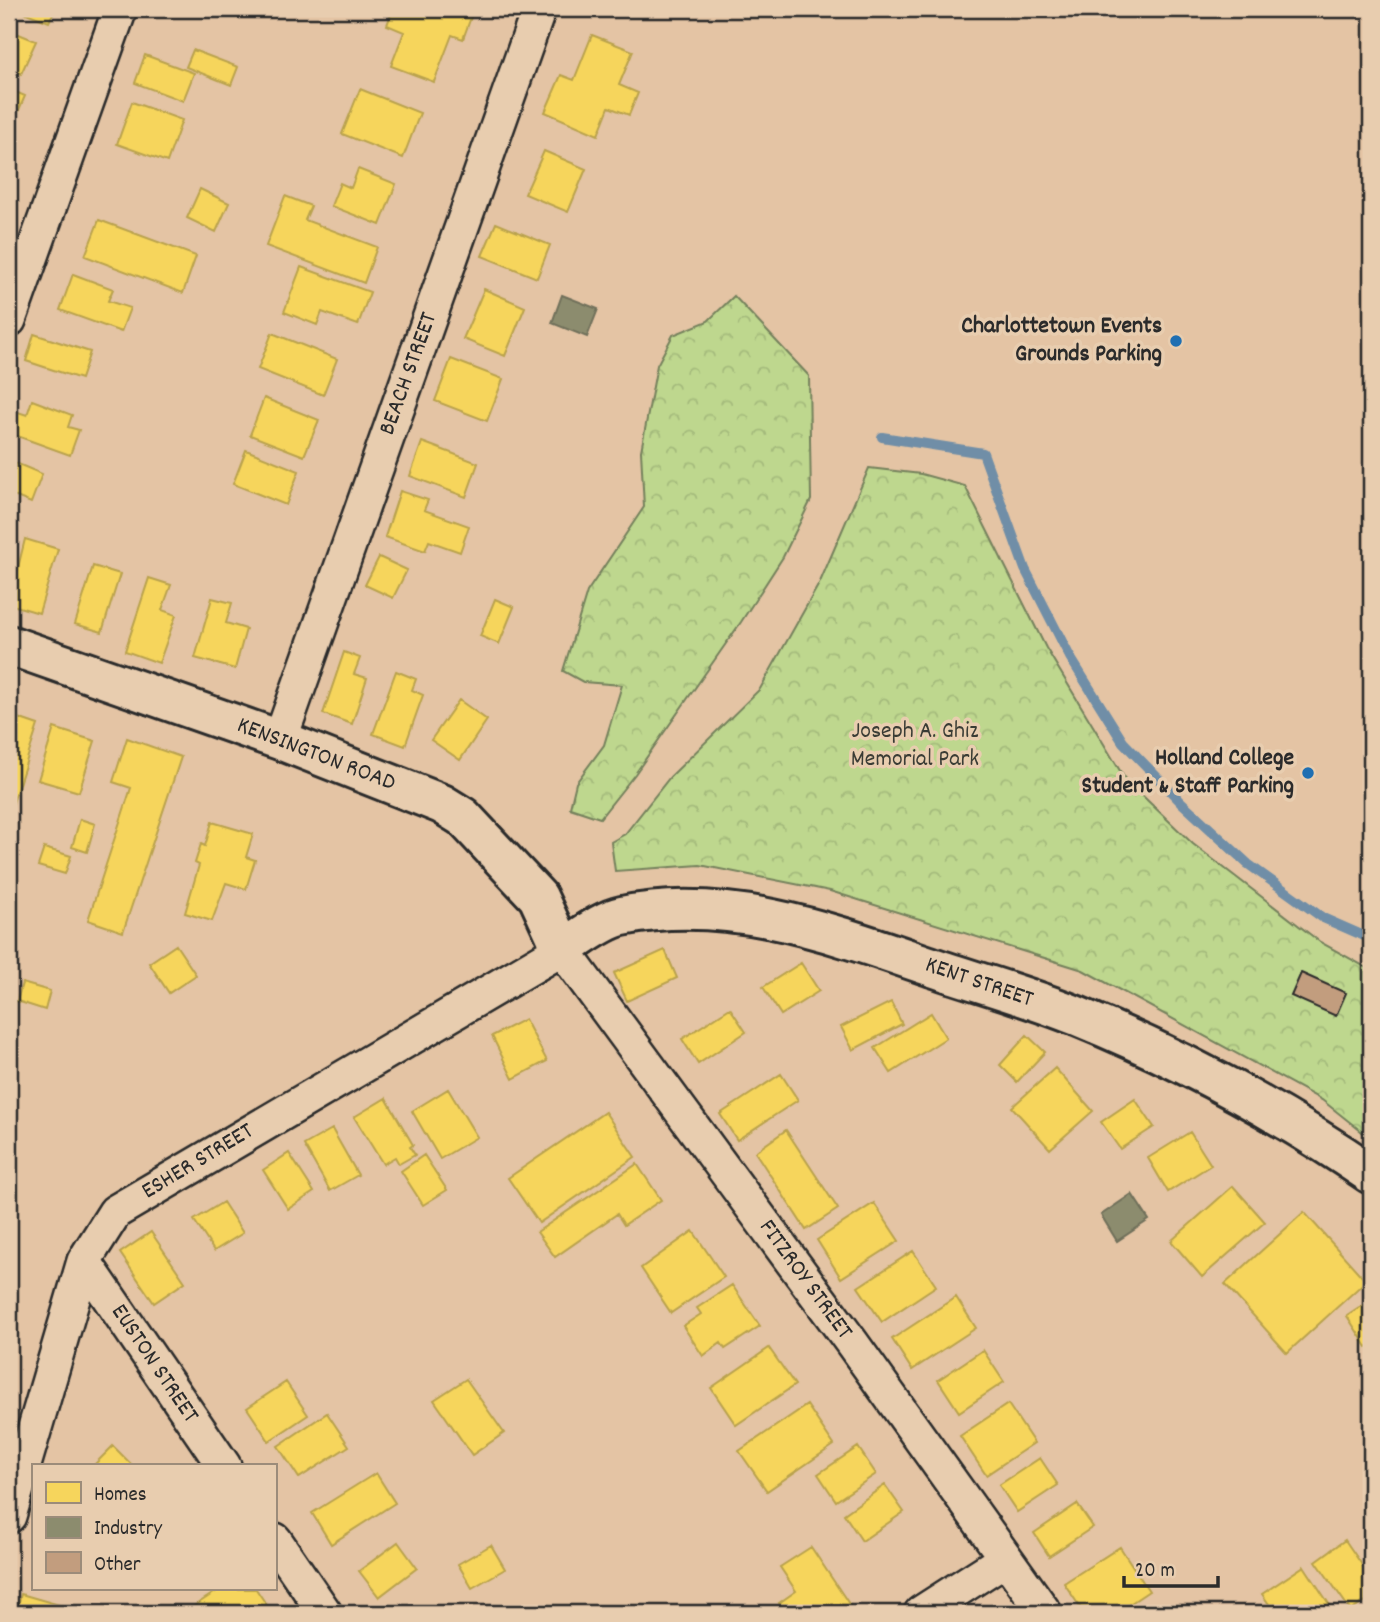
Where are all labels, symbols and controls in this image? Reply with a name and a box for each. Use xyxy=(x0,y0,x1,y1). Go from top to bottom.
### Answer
street label: BEACH STREET xyxy=(371,308,447,440)
place label: Charlottetown Events Grounds Parking xyxy=(961,310,1162,372)
marker: Charlottetown Events Grounds Parking xyxy=(1168,333,1184,349)
street label: KENSINGTON ROAD xyxy=(232,709,400,801)
park label: Joseph A. Ghiz Memorial Park xyxy=(851,715,979,777)
place label: Holland College Student & Staff Parking xyxy=(1082,742,1294,804)
marker: Holland College Student & Staff Parking xyxy=(1300,765,1316,781)
street label: KENT STREET xyxy=(920,949,1038,1017)
street label: ESHER STREET xyxy=(136,1115,261,1209)
street label: FITZROY STREET xyxy=(750,1213,861,1347)
street label: EUSTON STREET xyxy=(102,1298,207,1431)
legend xyxy=(32,1464,276,1590)
text: Homes xyxy=(94,1481,147,1511)
text: Industry xyxy=(94,1515,162,1545)
scale bar xyxy=(1124,1545,1219,1589)
text: Other xyxy=(94,1551,141,1581)
text: 20 m xyxy=(1135,1557,1175,1587)

